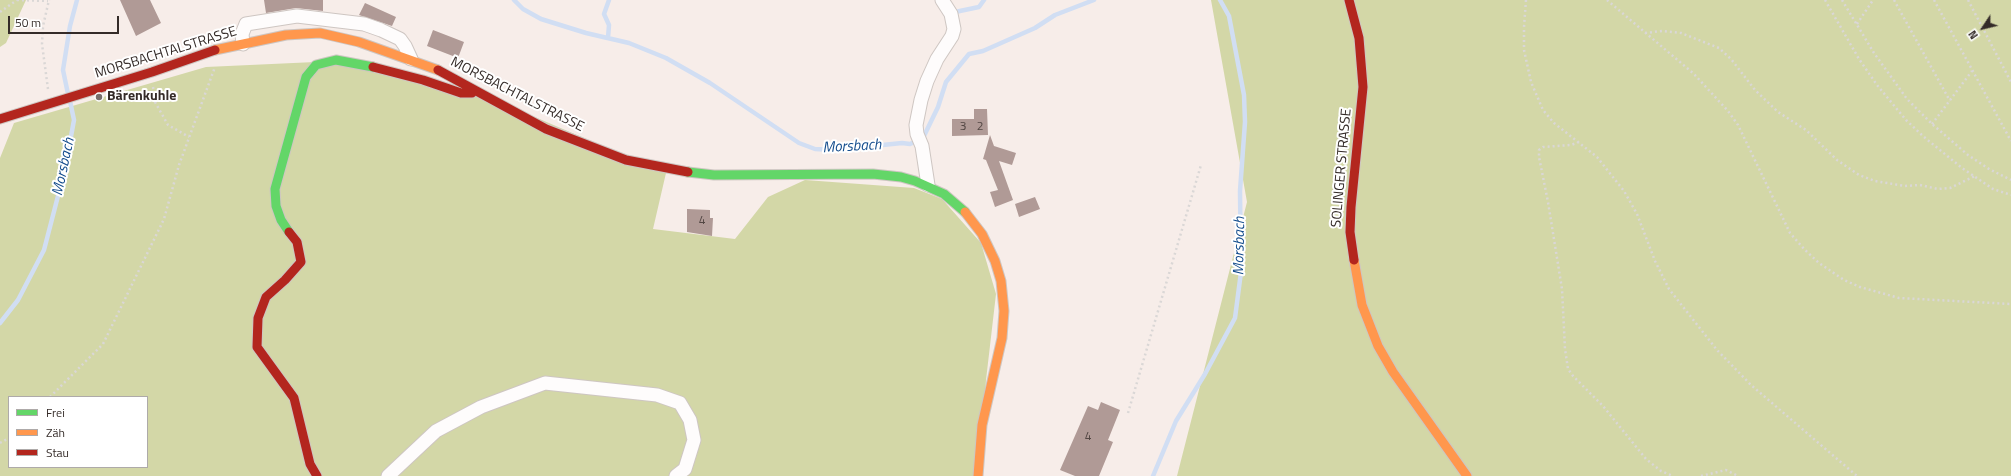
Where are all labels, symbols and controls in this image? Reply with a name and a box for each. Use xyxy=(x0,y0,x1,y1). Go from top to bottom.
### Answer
scale bar xyxy=(10,8,121,34)
north arrow xyxy=(1963,8,2003,48)
text: 50 m xyxy=(15,13,41,32)
street label: MORSBACHTALSTRASSE xyxy=(93,23,239,83)
text: N xyxy=(1964,27,1982,43)
street label: MORSBACHTALSTRASSE xyxy=(448,54,586,136)
place label: Bärenkuhle xyxy=(107,89,176,105)
marker: Bärenkuhle xyxy=(94,92,104,102)
street label: SOLINGER STRASSE xyxy=(1328,108,1356,228)
house number: 3 xyxy=(960,120,966,134)
house number: 2 xyxy=(977,120,983,134)
water label: Morsbach xyxy=(49,136,79,198)
water label: Morsbach xyxy=(822,136,882,158)
house number: 4 xyxy=(699,214,705,228)
water label: Morsbach xyxy=(1230,216,1250,276)
legend xyxy=(8,396,148,468)
text: Frei xyxy=(46,403,65,422)
text: Zäh xyxy=(46,423,65,442)
house number: 4 xyxy=(1085,430,1091,444)
text: Stau xyxy=(46,443,69,462)

